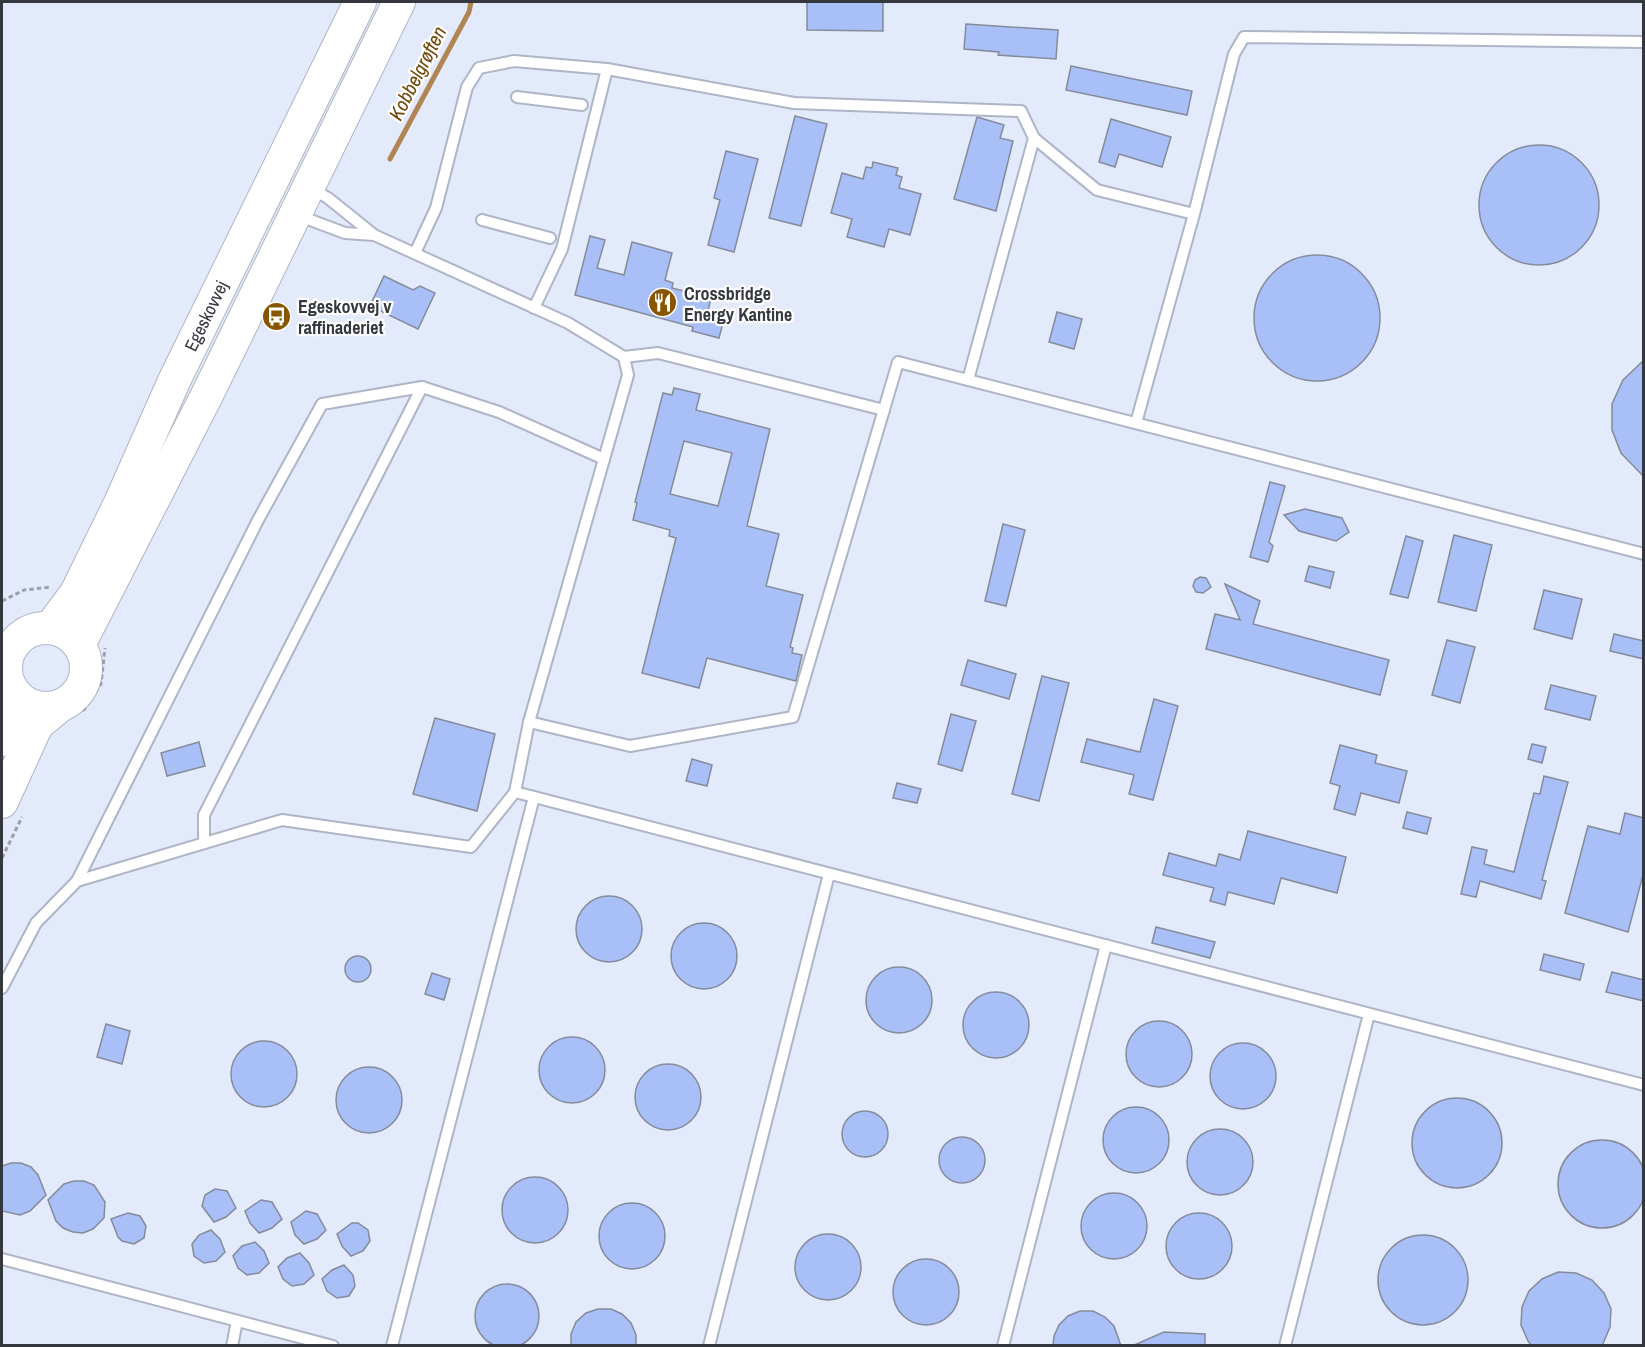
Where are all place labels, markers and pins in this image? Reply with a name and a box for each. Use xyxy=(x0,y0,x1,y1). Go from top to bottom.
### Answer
place label: Crossbridge Energy Kantine xyxy=(684,281,792,327)
restaurant icon: Crossbridge Energy Kantine xyxy=(647,287,679,319)
place label: Egeskovvej v raffinaderiet xyxy=(298,294,392,340)
bus stop icon: Egeskovvej v raffinaderiet xyxy=(261,300,293,332)

